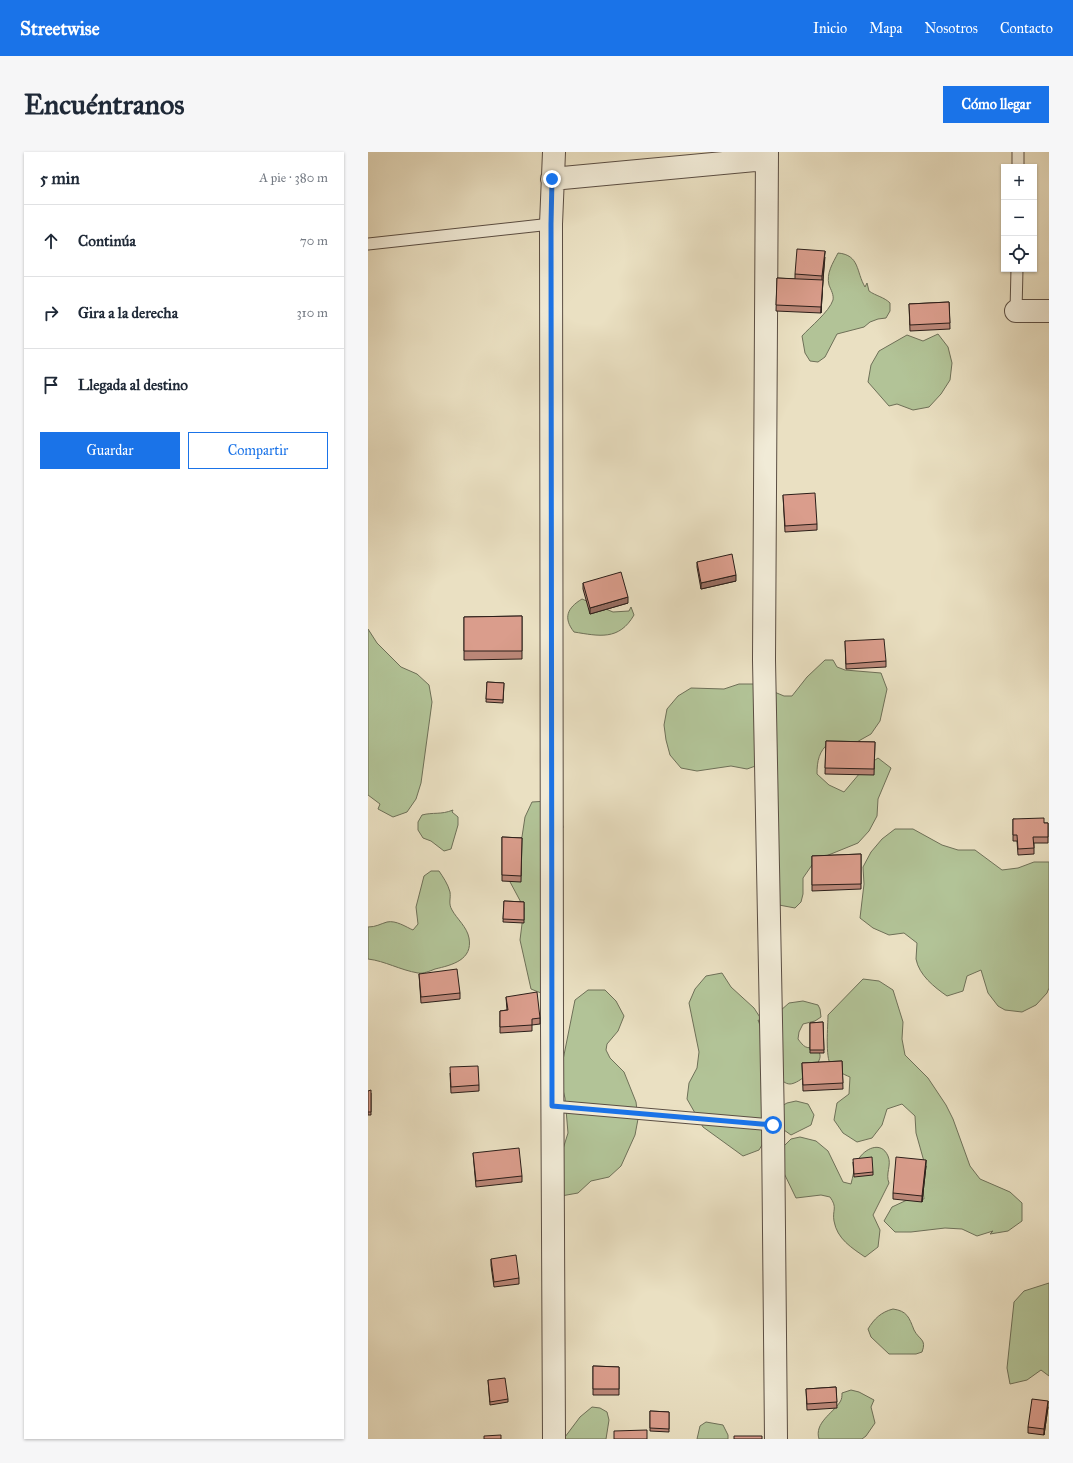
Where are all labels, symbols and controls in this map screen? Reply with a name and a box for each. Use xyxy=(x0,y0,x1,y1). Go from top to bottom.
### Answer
text: Streetwise xyxy=(20,17,100,40)
text: Inicio xyxy=(813,20,847,37)
text: Mapa xyxy=(869,20,902,37)
text: Nosotros xyxy=(924,20,978,37)
text: Contacto xyxy=(1000,20,1053,37)
button: Cómo llegar xyxy=(943,86,1049,123)
text: Encuéntranos xyxy=(24,87,185,122)
map controls xyxy=(1001,164,1037,272)
button: + xyxy=(1001,164,1037,200)
text: 5 min xyxy=(40,168,80,189)
text: A pie · 380 m xyxy=(259,170,328,186)
route end xyxy=(543,170,561,188)
button: − xyxy=(1001,200,1037,236)
icon: ahead xyxy=(40,230,62,252)
text: Continúa xyxy=(78,232,136,250)
text: 70 m xyxy=(300,233,328,249)
button: locate xyxy=(1001,236,1037,272)
icon: right xyxy=(40,302,62,324)
text: Gira a la derecha xyxy=(78,304,178,322)
text: 310 m xyxy=(296,305,328,321)
icon: arrive xyxy=(40,374,62,396)
text: Llegada al destino xyxy=(78,376,188,394)
button: Guardar xyxy=(40,432,180,469)
button: Compartir xyxy=(188,432,328,469)
route start xyxy=(764,1116,782,1134)

